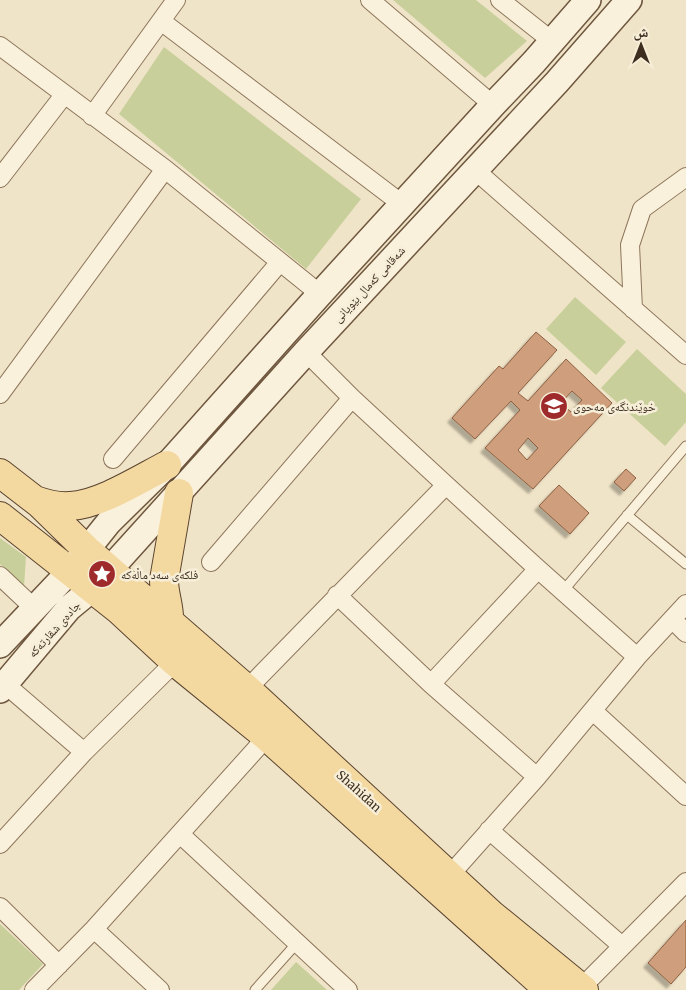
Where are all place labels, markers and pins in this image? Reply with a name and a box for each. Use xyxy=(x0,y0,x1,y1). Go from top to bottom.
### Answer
school or university icon: خوێندنگەی مەحوی xyxy=(539,391,569,421)
place label: خوێندنگەی مەحوی xyxy=(573,399,656,414)
place icon: فلکەی سەد ماڵەکە xyxy=(87,559,117,589)
place label: فلکەی سەد ماڵەکە xyxy=(121,567,198,582)

